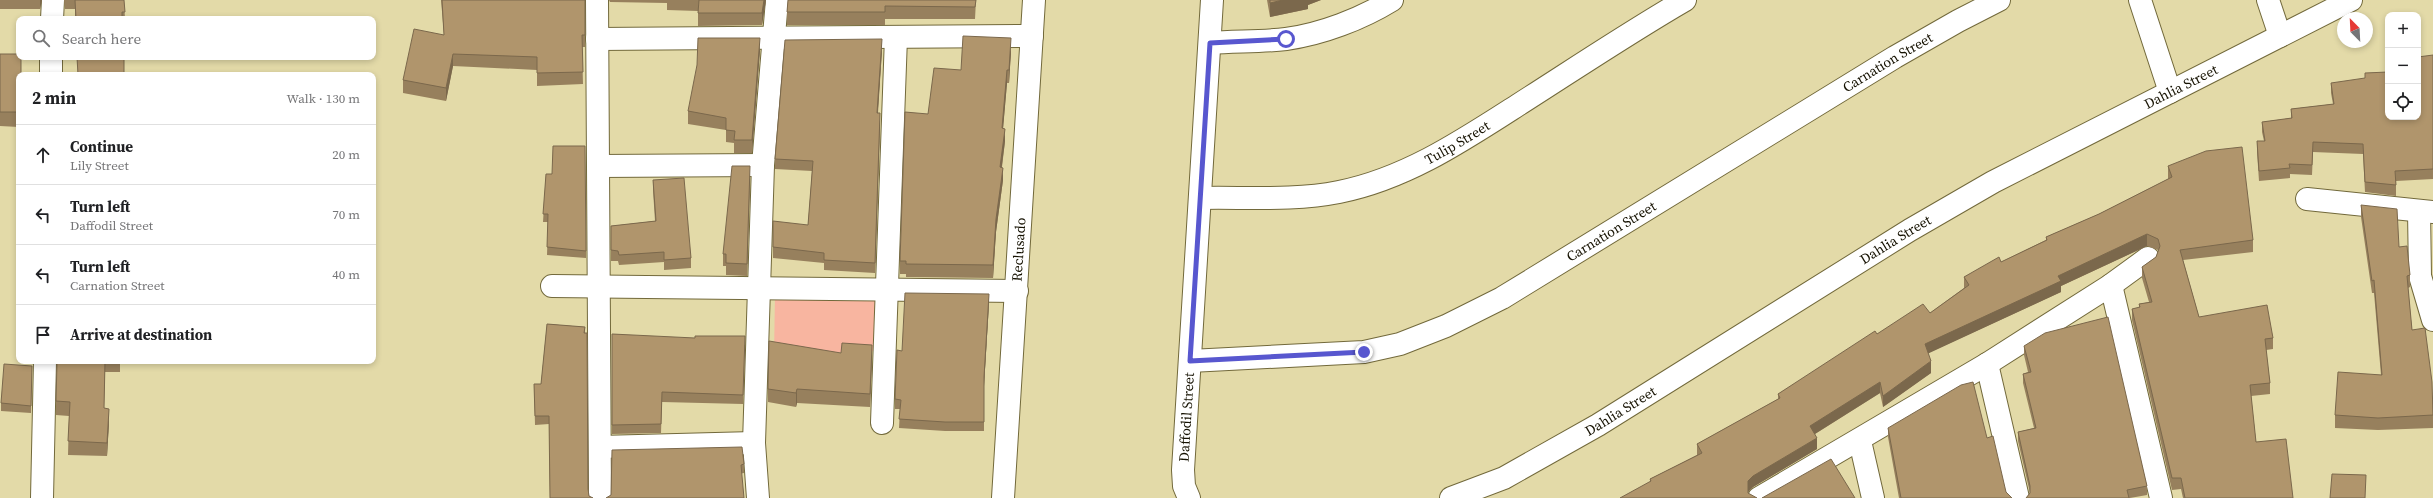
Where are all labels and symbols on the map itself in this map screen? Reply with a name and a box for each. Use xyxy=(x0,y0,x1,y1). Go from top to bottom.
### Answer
north arrow xyxy=(2337,12,2373,48)
street label: Carnation Street xyxy=(1839,27,1937,97)
route start xyxy=(1277,30,1295,48)
street label: Dahlia Street xyxy=(2140,59,2222,114)
street label: Tulip Street xyxy=(1421,115,1494,169)
street label: Carnation Street xyxy=(1562,196,1660,266)
street label: Dahlia Street xyxy=(1856,210,1935,269)
street label: Reclusado xyxy=(1007,217,1030,282)
route end xyxy=(1355,343,1373,361)
street label: Daffodil Street xyxy=(1174,371,1199,462)
street label: Dahlia Street xyxy=(1581,381,1660,441)

